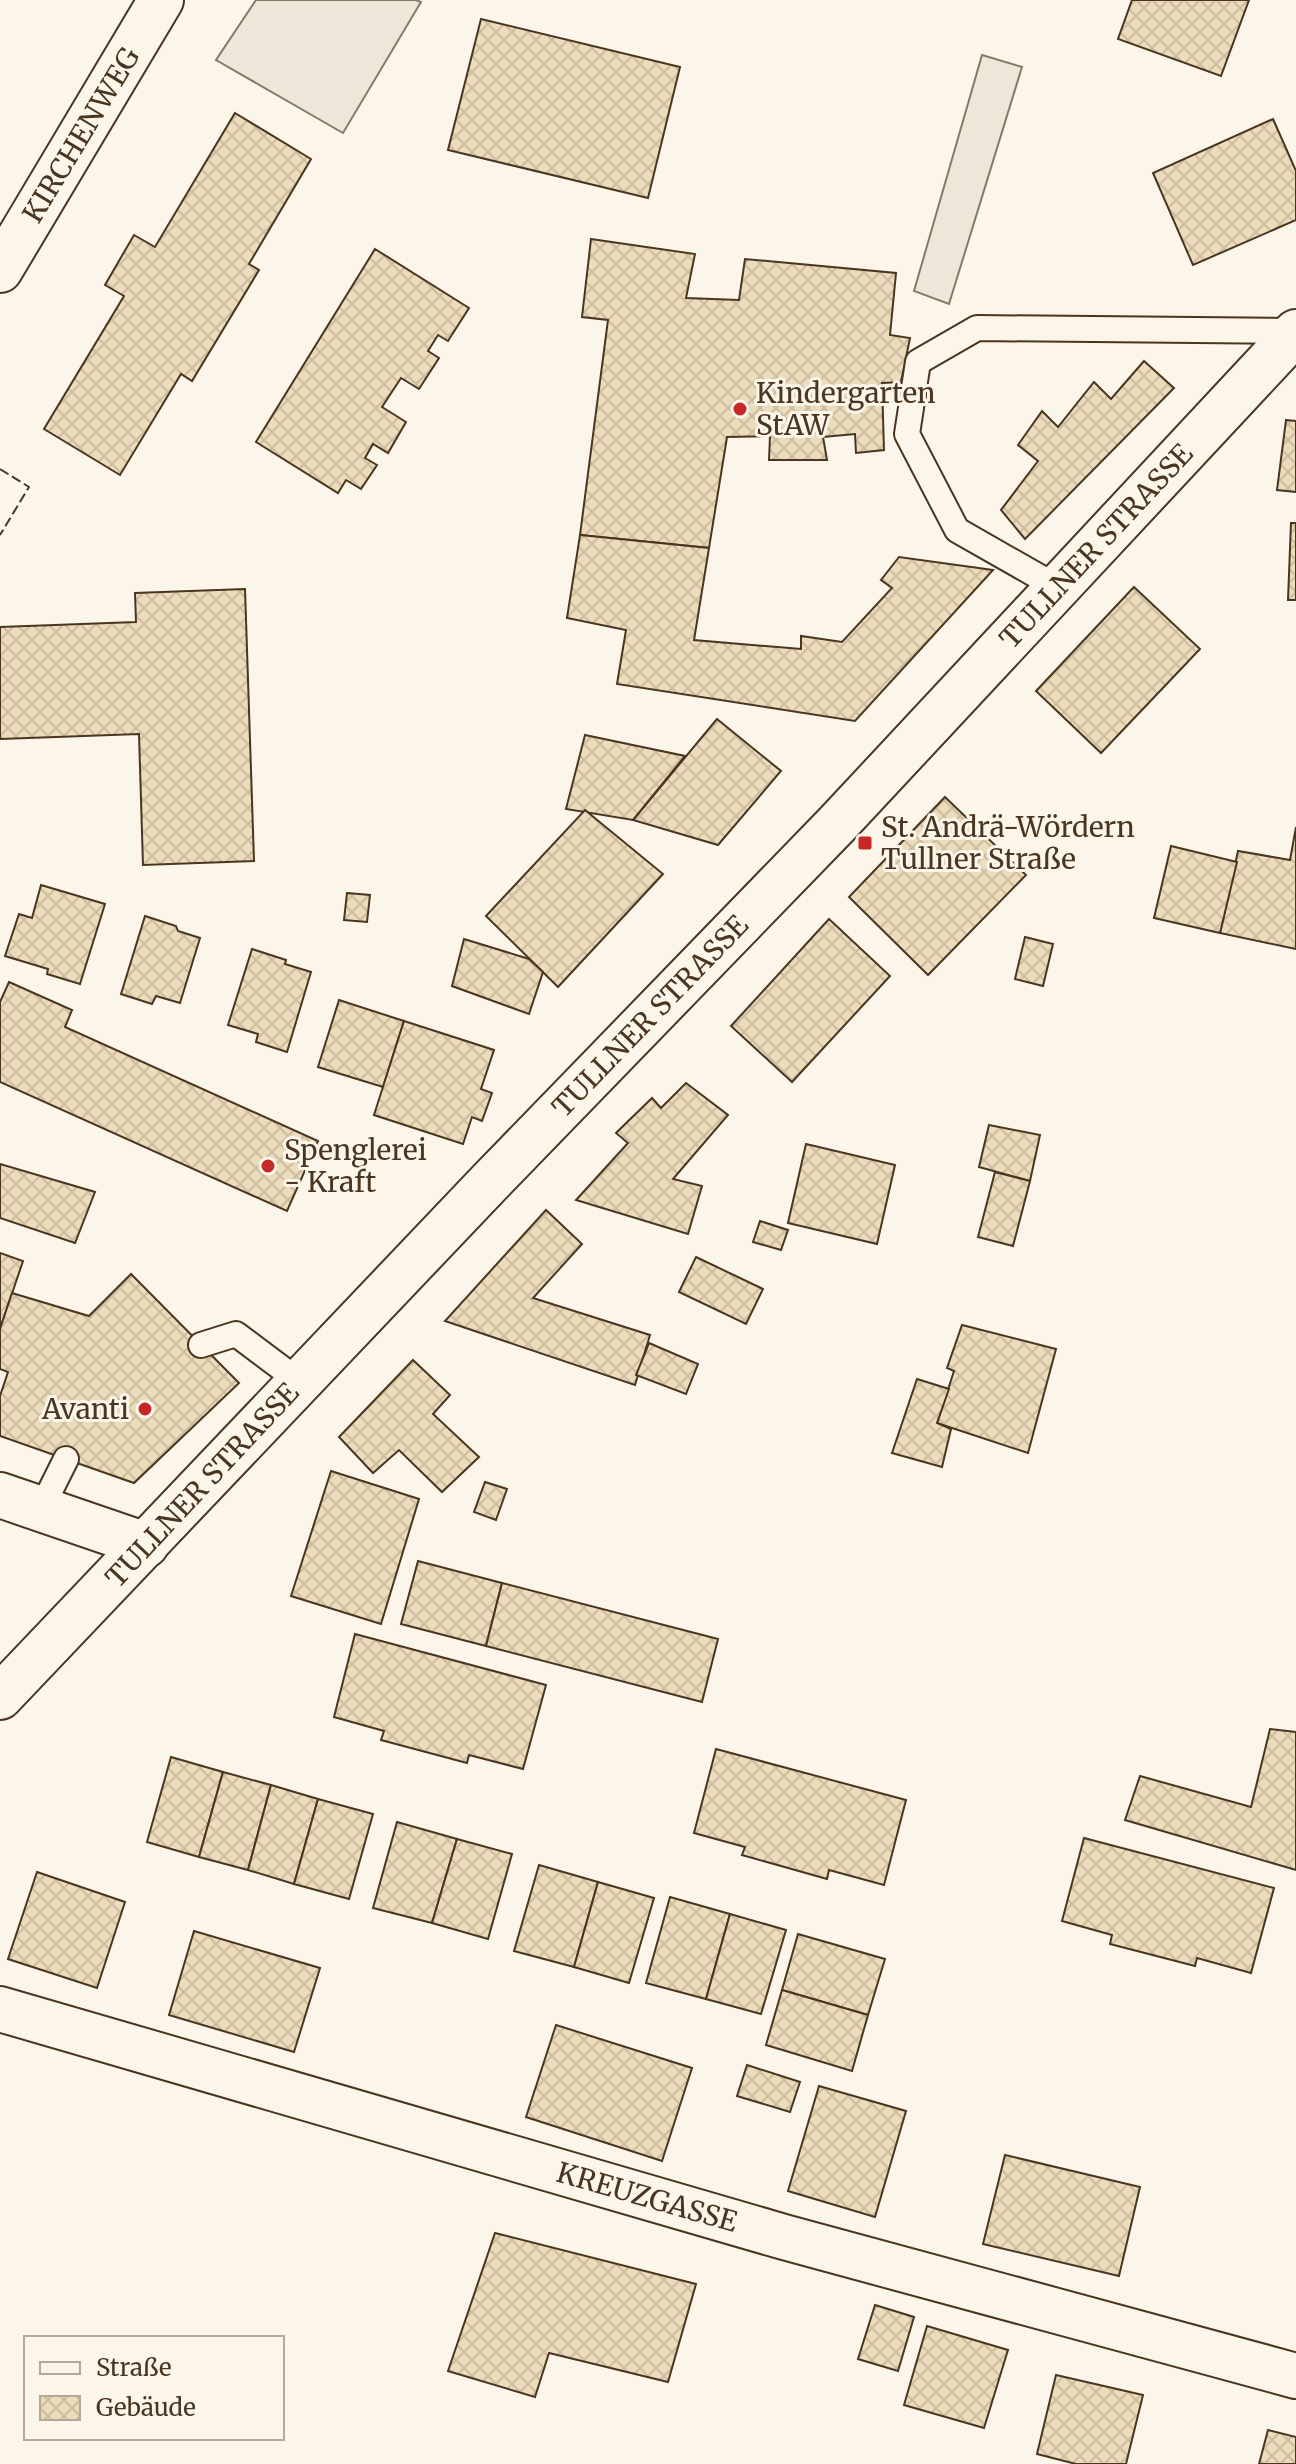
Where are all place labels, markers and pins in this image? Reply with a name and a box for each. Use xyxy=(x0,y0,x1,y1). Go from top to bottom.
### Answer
place label: Kindergarten StAW xyxy=(756,375,936,443)
marker: Kindergarten StAW xyxy=(731,400,749,418)
place label: St. Andrä-Wördern Tullner Straße xyxy=(881,809,1135,877)
marker: St. Andrä-Wördern Tullner Straße xyxy=(856,834,874,852)
place label: Spenglerei - Kraft xyxy=(284,1132,427,1200)
marker: Spenglerei - Kraft xyxy=(259,1157,277,1175)
place label: Avanti xyxy=(41,1391,129,1427)
marker: Avanti xyxy=(136,1400,154,1418)

